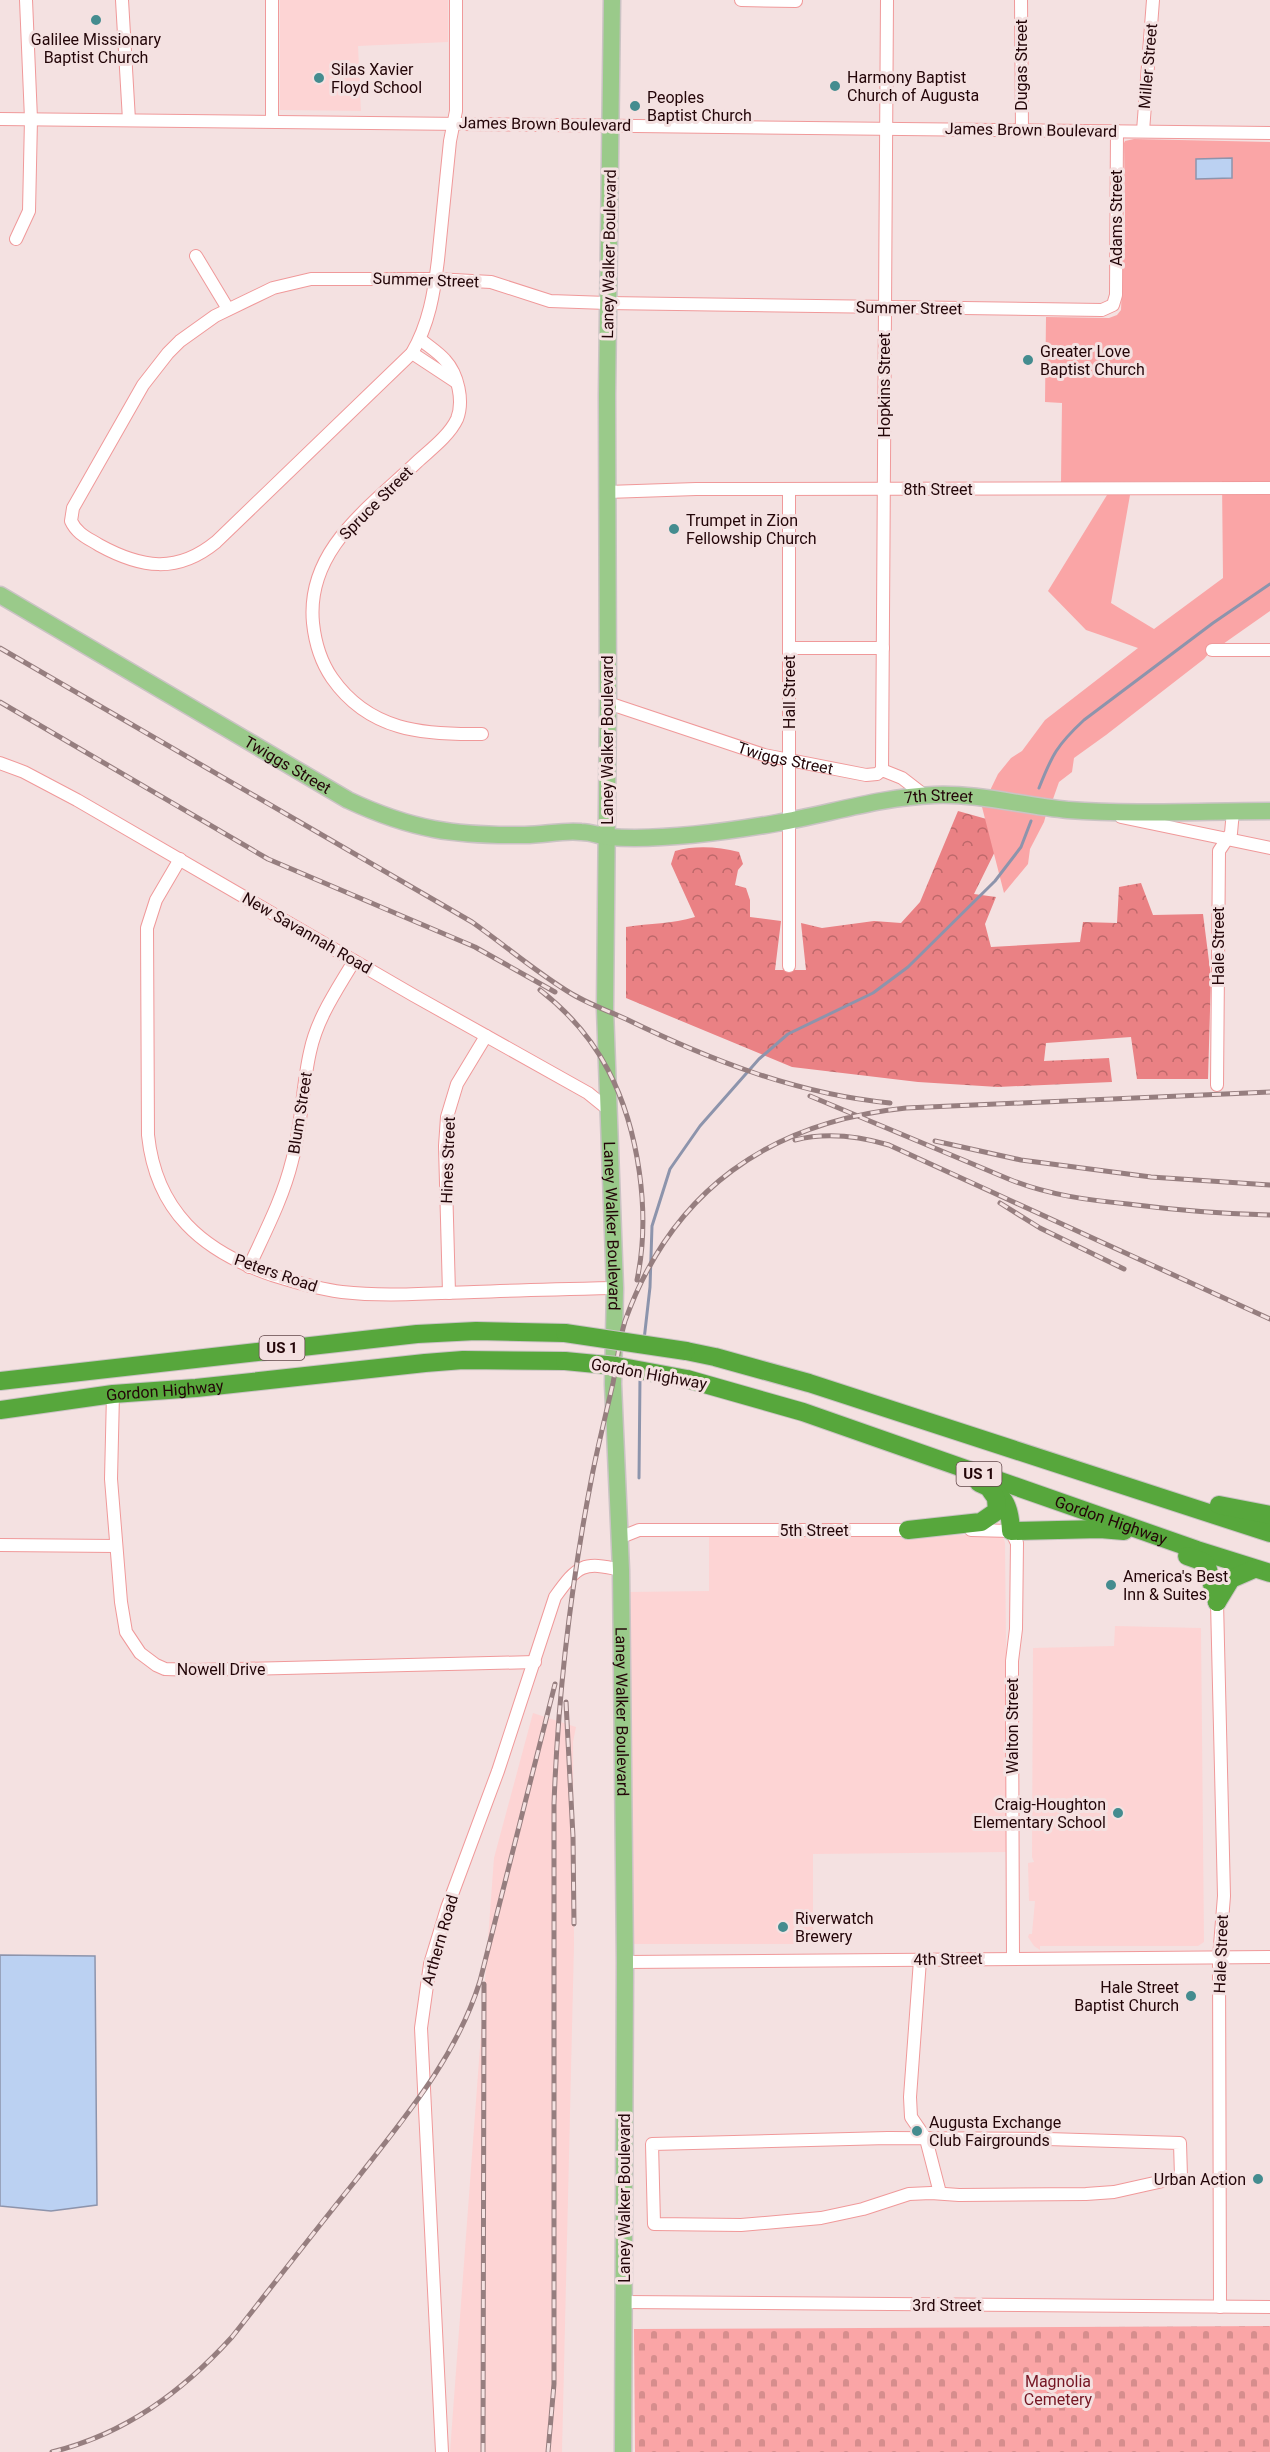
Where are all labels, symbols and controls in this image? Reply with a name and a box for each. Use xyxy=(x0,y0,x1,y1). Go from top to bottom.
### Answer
marker: Galilee Missionary Baptist Church xyxy=(89,13,103,27)
street label: Dugas Street xyxy=(1012,19,1031,111)
street label: Miller Street xyxy=(1135,22,1161,110)
place label: Galilee Missionary Baptist Church xyxy=(31,30,162,67)
place label: Silas Xavier Floyd School xyxy=(331,60,422,97)
place label: Harmony Baptist Church of Augusta xyxy=(847,68,979,105)
marker: Silas Xavier Floyd School xyxy=(312,71,326,85)
marker: Harmony Baptist Church of Augusta xyxy=(828,79,842,93)
place label: Peoples Baptist Church xyxy=(647,88,752,125)
marker: Peoples Baptist Church xyxy=(628,99,642,113)
street label: James Brown Boulevard xyxy=(459,113,631,135)
street label: James Brown Boulevard xyxy=(945,119,1117,141)
street label: Laney Walker Boulevard xyxy=(598,169,620,339)
street label: Adams Street xyxy=(1107,170,1126,266)
street label: Summer Street xyxy=(372,269,480,291)
street label: Summer Street xyxy=(856,298,962,318)
street label: Hopkins Street xyxy=(875,333,894,437)
place label: Greater Love Baptist Church xyxy=(1040,342,1145,379)
marker: Greater Love Baptist Church xyxy=(1021,353,1035,367)
street label: Spruce Street xyxy=(335,462,417,544)
street label: 8th Street xyxy=(903,480,973,499)
place label: Trumpet in Zion Fellowship Church xyxy=(686,511,817,548)
marker: Trumpet in Zion Fellowship Church xyxy=(667,522,681,536)
street label: Laney Walker Boulevard xyxy=(598,655,617,825)
street label: Hall Street xyxy=(780,655,799,729)
street label: Twiggs Street xyxy=(241,732,335,797)
street label: Twiggs Street xyxy=(735,737,835,778)
street label: 7th Street xyxy=(903,785,974,807)
street label: New Savannah Road xyxy=(239,888,375,978)
street label: Hale Street xyxy=(1209,907,1228,985)
street label: Blum Street xyxy=(284,1071,316,1155)
street label: Hines Street xyxy=(437,1116,459,1204)
street label: Laney Walker Boulevard xyxy=(600,1141,625,1311)
street label: Peters Road xyxy=(232,1250,320,1296)
road number: US 1 xyxy=(260,1336,304,1360)
street label: Gordon Highway xyxy=(589,1354,709,1394)
street label: Gordon Highway xyxy=(105,1376,225,1404)
road number: US 1 xyxy=(956,1462,1002,1486)
street label: Gordon Highway xyxy=(1052,1491,1170,1548)
street label: 5th Street xyxy=(779,1521,849,1540)
place label: America's Best Inn & Suites xyxy=(1123,1567,1228,1604)
marker: America's Best Inn & Suites xyxy=(1104,1578,1118,1592)
street label: Laney Walker Boulevard xyxy=(612,1627,633,1796)
street label: Nowell Drive xyxy=(177,1660,265,1679)
street label: Walton Street xyxy=(1003,1678,1022,1774)
place label: Craig-Houghton Elementary School xyxy=(973,1795,1106,1832)
marker: Craig-Houghton Elementary School xyxy=(1111,1806,1125,1820)
street label: Arthern Road xyxy=(418,1892,462,1988)
place label: Riverwatch Brewery xyxy=(795,1909,874,1946)
street label: Hale Street xyxy=(1210,1914,1232,1994)
marker: Riverwatch Brewery xyxy=(776,1920,790,1934)
street label: 4th Street xyxy=(913,1949,983,1969)
place label: Hale Street Baptist Church xyxy=(1074,1978,1179,2015)
marker: Hale Street Baptist Church xyxy=(1184,1989,1198,2003)
street label: Laney Walker Boulevard xyxy=(615,2113,634,2283)
place label: Augusta Exchange Club Fairgrounds xyxy=(929,2113,1061,2150)
marker: Augusta Exchange Club Fairgrounds xyxy=(910,2124,924,2138)
place label: Urban Action xyxy=(1154,2170,1246,2189)
marker: Urban Action xyxy=(1251,2172,1265,2186)
street label: 3rd Street xyxy=(912,2296,982,2315)
park label: Magnolia Cemetery xyxy=(1024,2372,1093,2409)

